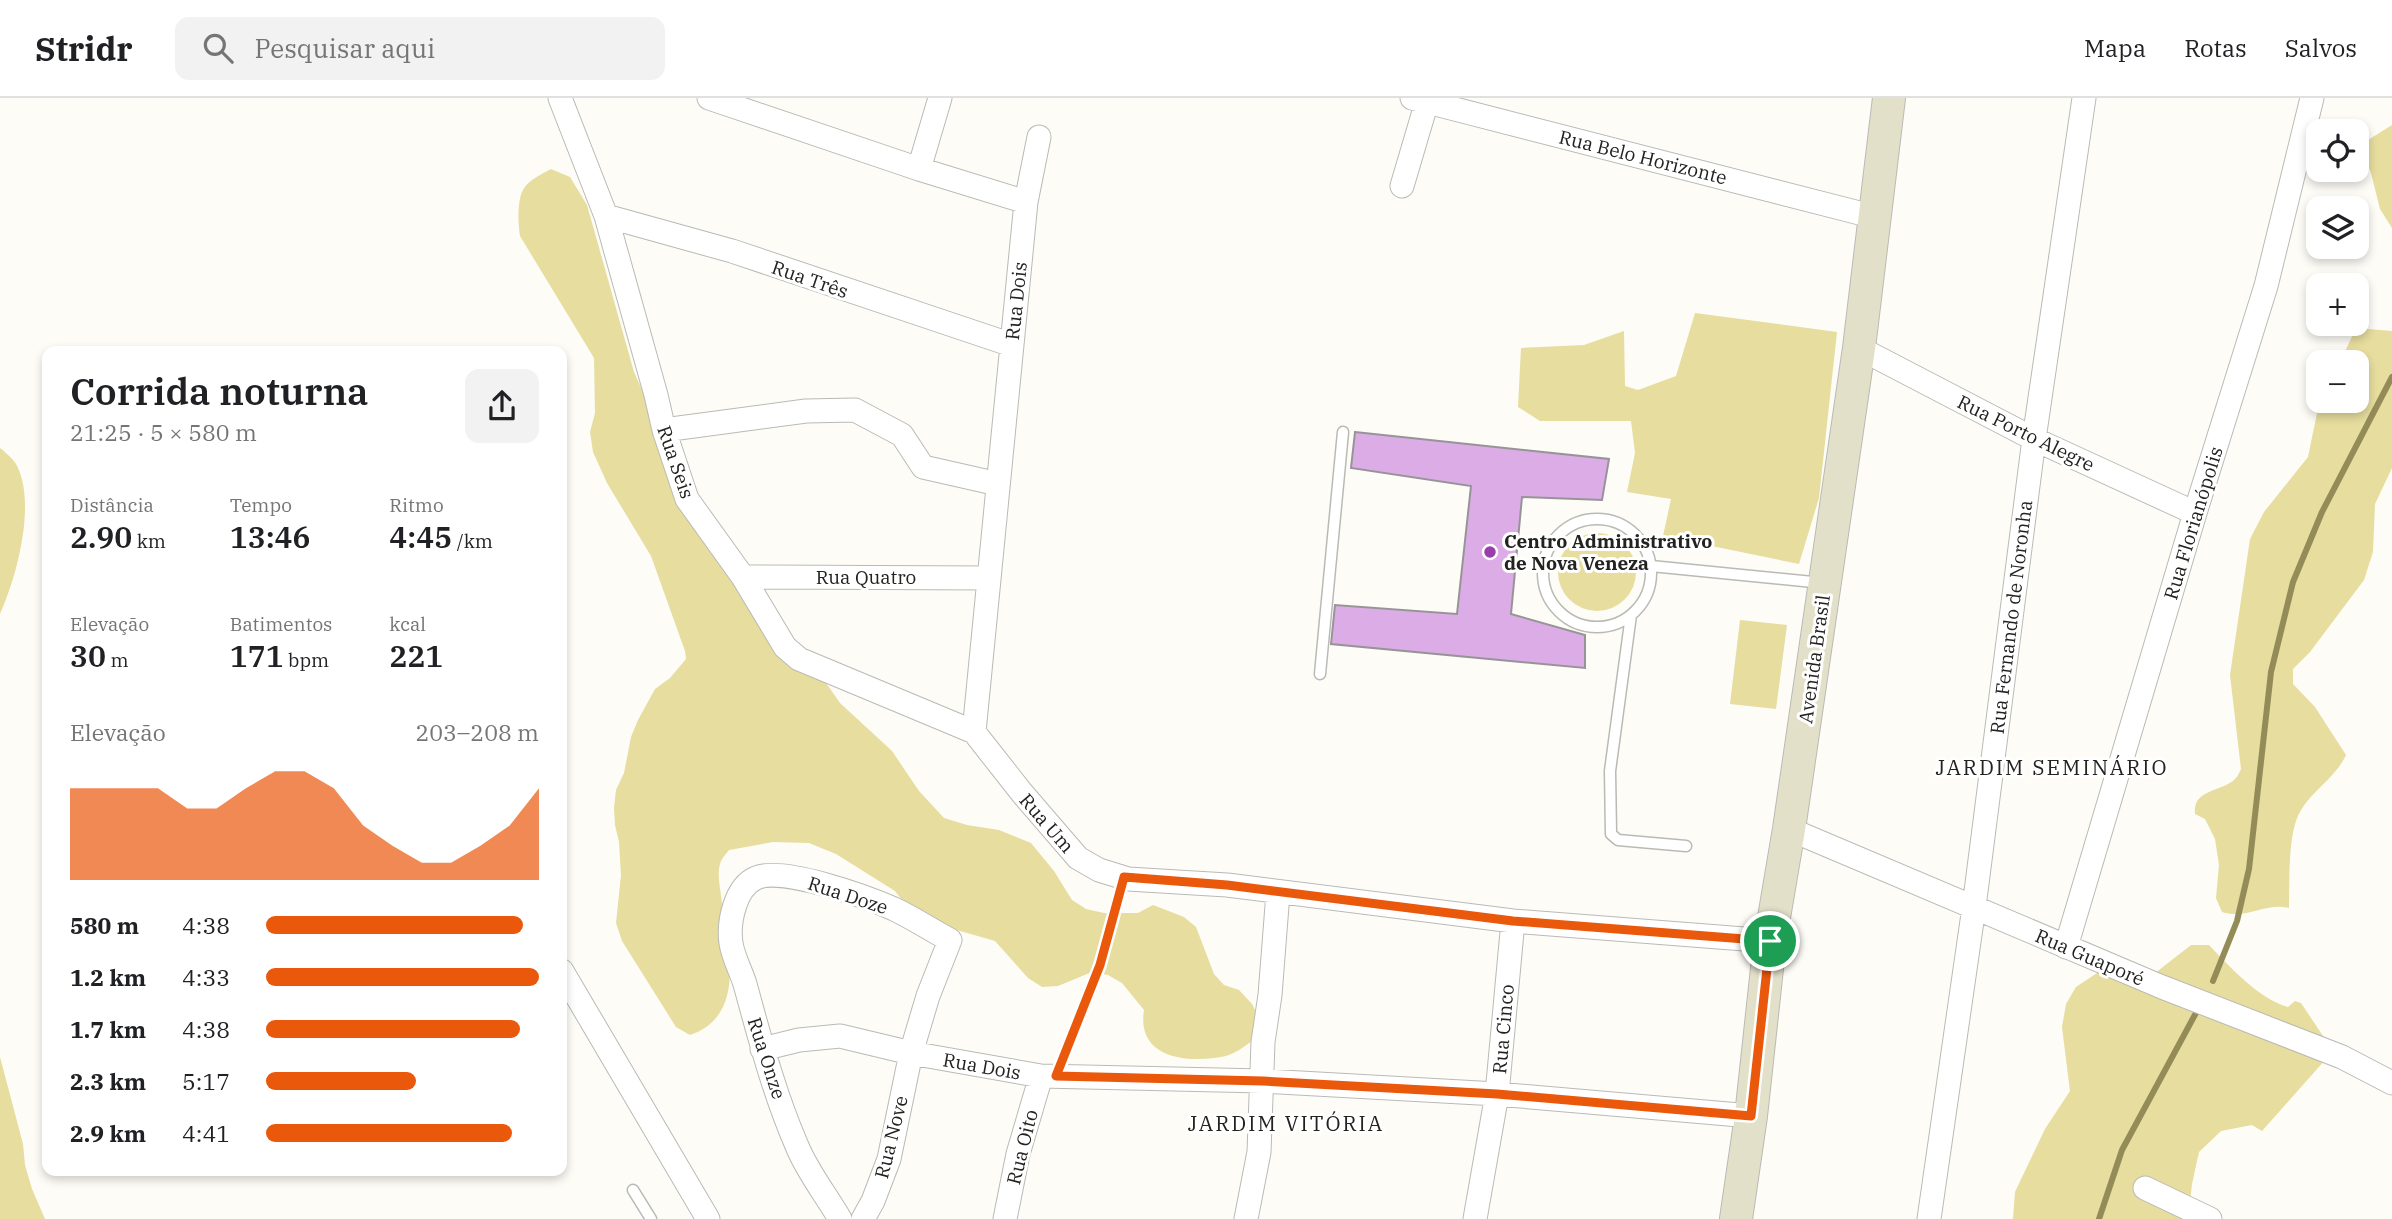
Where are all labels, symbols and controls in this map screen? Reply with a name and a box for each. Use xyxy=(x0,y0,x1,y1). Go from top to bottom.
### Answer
search box xyxy=(175,17,665,80)
text: Stridr xyxy=(35,27,133,70)
icon: search xyxy=(199,29,237,67)
text: Pesquisar aqui xyxy=(255,31,435,65)
text: Mapa xyxy=(2084,32,2146,64)
text: Rotas xyxy=(2184,32,2247,64)
text: Salvos xyxy=(2285,32,2357,64)
map controls xyxy=(2306,119,2369,413)
button: locate xyxy=(2306,119,2369,182)
street label: Rua Belo Horizonte xyxy=(1557,125,1729,189)
button: layers xyxy=(2306,196,2369,259)
street label: Rua Três xyxy=(769,255,851,303)
street label: Rua Dois xyxy=(1000,261,1032,341)
button: + xyxy=(2306,273,2369,336)
button: − xyxy=(2306,350,2369,413)
text: Corrida noturna xyxy=(70,366,369,415)
button: share xyxy=(465,369,539,443)
street label: Rua Porto Alegre xyxy=(1954,389,2098,477)
text: 21:25 · 5 × 580 m xyxy=(70,417,257,447)
street label: Rua Seis xyxy=(652,422,700,502)
street label: Rua Florianópolis xyxy=(2158,444,2228,602)
text: Distância xyxy=(70,493,154,517)
text: Tempo xyxy=(230,493,292,517)
text: Ritmo xyxy=(389,493,444,517)
street label: Rua Fernando de Noronha xyxy=(1985,499,2037,735)
text: 2.90 xyxy=(70,517,132,556)
text: 13:46 xyxy=(230,517,311,556)
text: 4:45 xyxy=(389,517,452,556)
text: km xyxy=(132,529,166,553)
text: /km xyxy=(452,529,493,553)
place label: Centro Administrativo de Nova Veneza xyxy=(1504,529,1712,575)
marker: Centro Administrativo de Nova Veneza xyxy=(1482,544,1498,560)
street label: Rua Quatro xyxy=(816,565,916,589)
street label: Avenida Brasil xyxy=(1793,593,1835,725)
text: Elevação xyxy=(70,612,149,636)
text: Batimentos xyxy=(230,612,332,636)
text: kcal xyxy=(389,612,426,636)
text: 30 xyxy=(70,636,106,675)
text: 171 xyxy=(230,636,284,675)
text: 221 xyxy=(389,636,443,675)
text: m xyxy=(106,648,129,672)
text: bpm xyxy=(284,648,329,672)
text: Elevação xyxy=(70,717,166,747)
text: 203–208 m xyxy=(415,717,539,747)
district label: JARDIM SEMINÁRIO xyxy=(1935,753,2169,781)
street label: Rua Um xyxy=(1015,788,1079,858)
street label: Rua Doze xyxy=(805,871,891,919)
text: 580 m xyxy=(70,910,139,940)
text: 4:38 xyxy=(182,910,230,940)
pin xyxy=(1740,911,1800,971)
icon: arrive xyxy=(1751,922,1789,960)
street label: Rua Guaporé xyxy=(2032,923,2148,991)
text: 1.2 km xyxy=(70,962,146,992)
text: 4:33 xyxy=(182,962,230,992)
street label: Rua Cinco xyxy=(1487,983,1519,1075)
text: 1.7 km xyxy=(70,1014,146,1044)
text: 4:38 xyxy=(182,1014,230,1044)
street label: Rua Onze xyxy=(743,1014,791,1102)
street label: Rua Dois xyxy=(941,1047,1023,1085)
text: 2.3 km xyxy=(70,1066,146,1096)
text: 5:17 xyxy=(182,1066,230,1096)
street label: Rua Nove xyxy=(869,1093,913,1181)
street label: Rua Oito xyxy=(1001,1107,1043,1187)
district label: JARDIM VITÓRIA xyxy=(1188,1109,1384,1137)
text: 2.9 km xyxy=(70,1118,146,1148)
text: 4:41 xyxy=(182,1118,230,1148)

